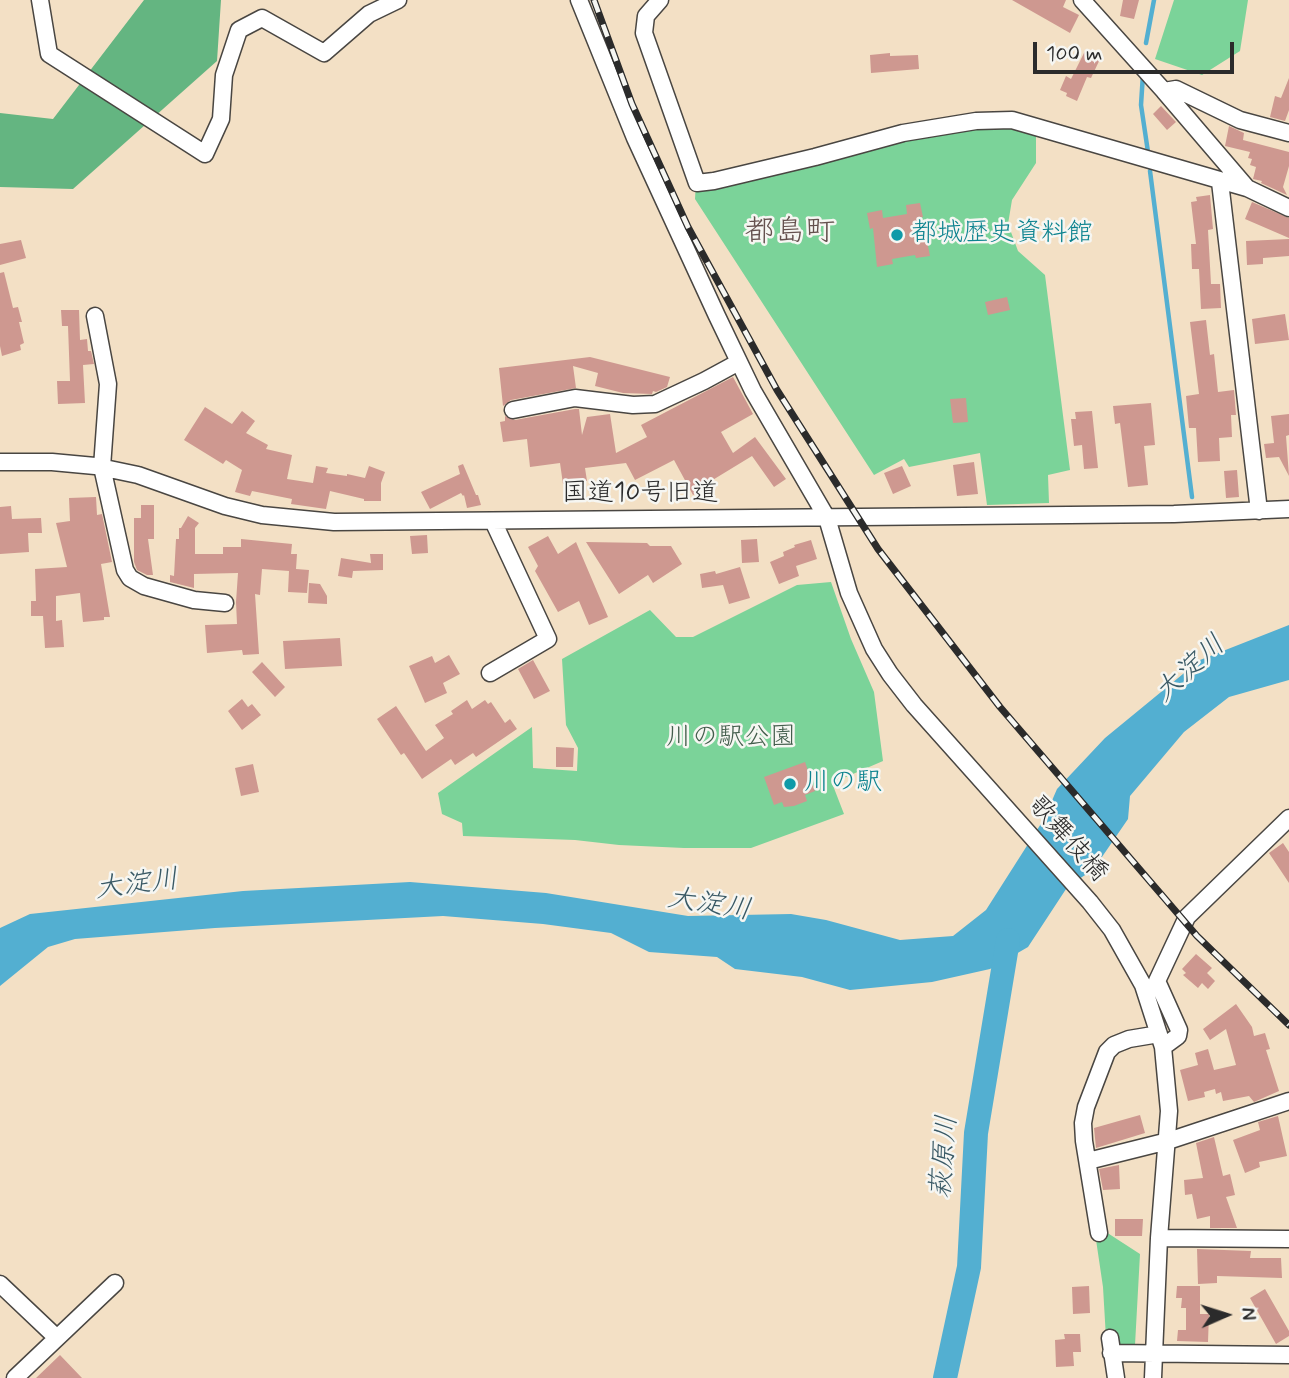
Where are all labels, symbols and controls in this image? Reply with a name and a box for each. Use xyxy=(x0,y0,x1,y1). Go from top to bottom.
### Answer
scale bar xyxy=(1037,28,1238,72)
text: 100 m xyxy=(1046,40,1102,68)
district label: 都島町 xyxy=(745,216,835,252)
place label: 都城歴史資料館 xyxy=(911,219,1093,251)
marker: 都城歴史資料館 xyxy=(889,227,905,243)
street label: 国道10号旧道 xyxy=(562,479,718,511)
water label: 大淀川 xyxy=(1149,629,1233,711)
park label: 川の駅公園 xyxy=(666,723,796,755)
place label: 川の駅 xyxy=(804,768,882,800)
marker: 川の駅 xyxy=(782,776,798,792)
street label: 歌舞伎橋 xyxy=(1021,791,1113,889)
water label: 大淀川 xyxy=(93,864,181,908)
water label: 大淀川 xyxy=(665,883,753,929)
water label: 萩原川 xyxy=(926,1114,966,1200)
north arrow xyxy=(1191,1280,1261,1350)
text: N xyxy=(1235,1307,1260,1321)

